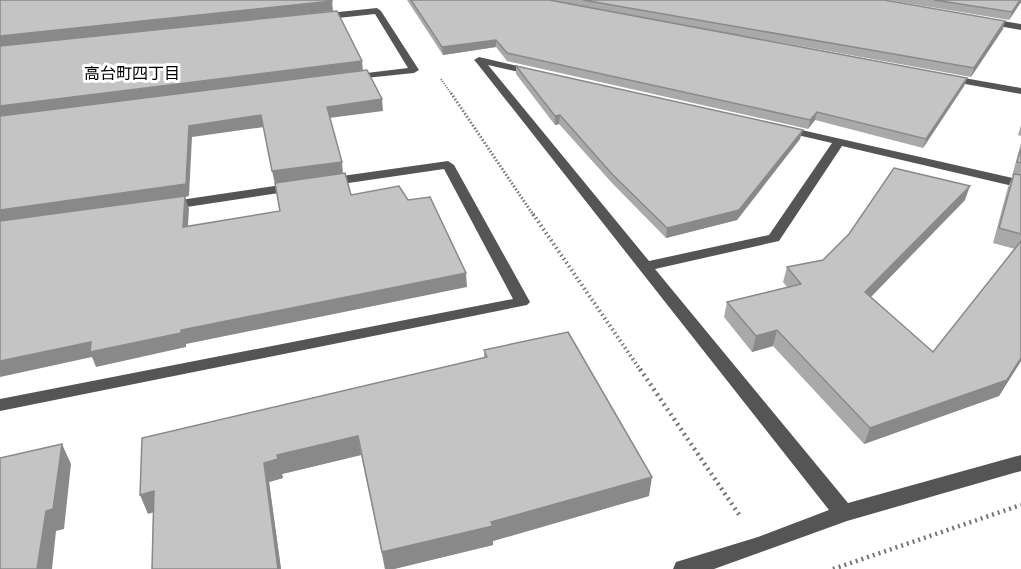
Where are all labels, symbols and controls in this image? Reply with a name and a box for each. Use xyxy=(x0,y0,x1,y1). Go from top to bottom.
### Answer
district label: 高台町四丁目 xyxy=(84,63,180,83)

